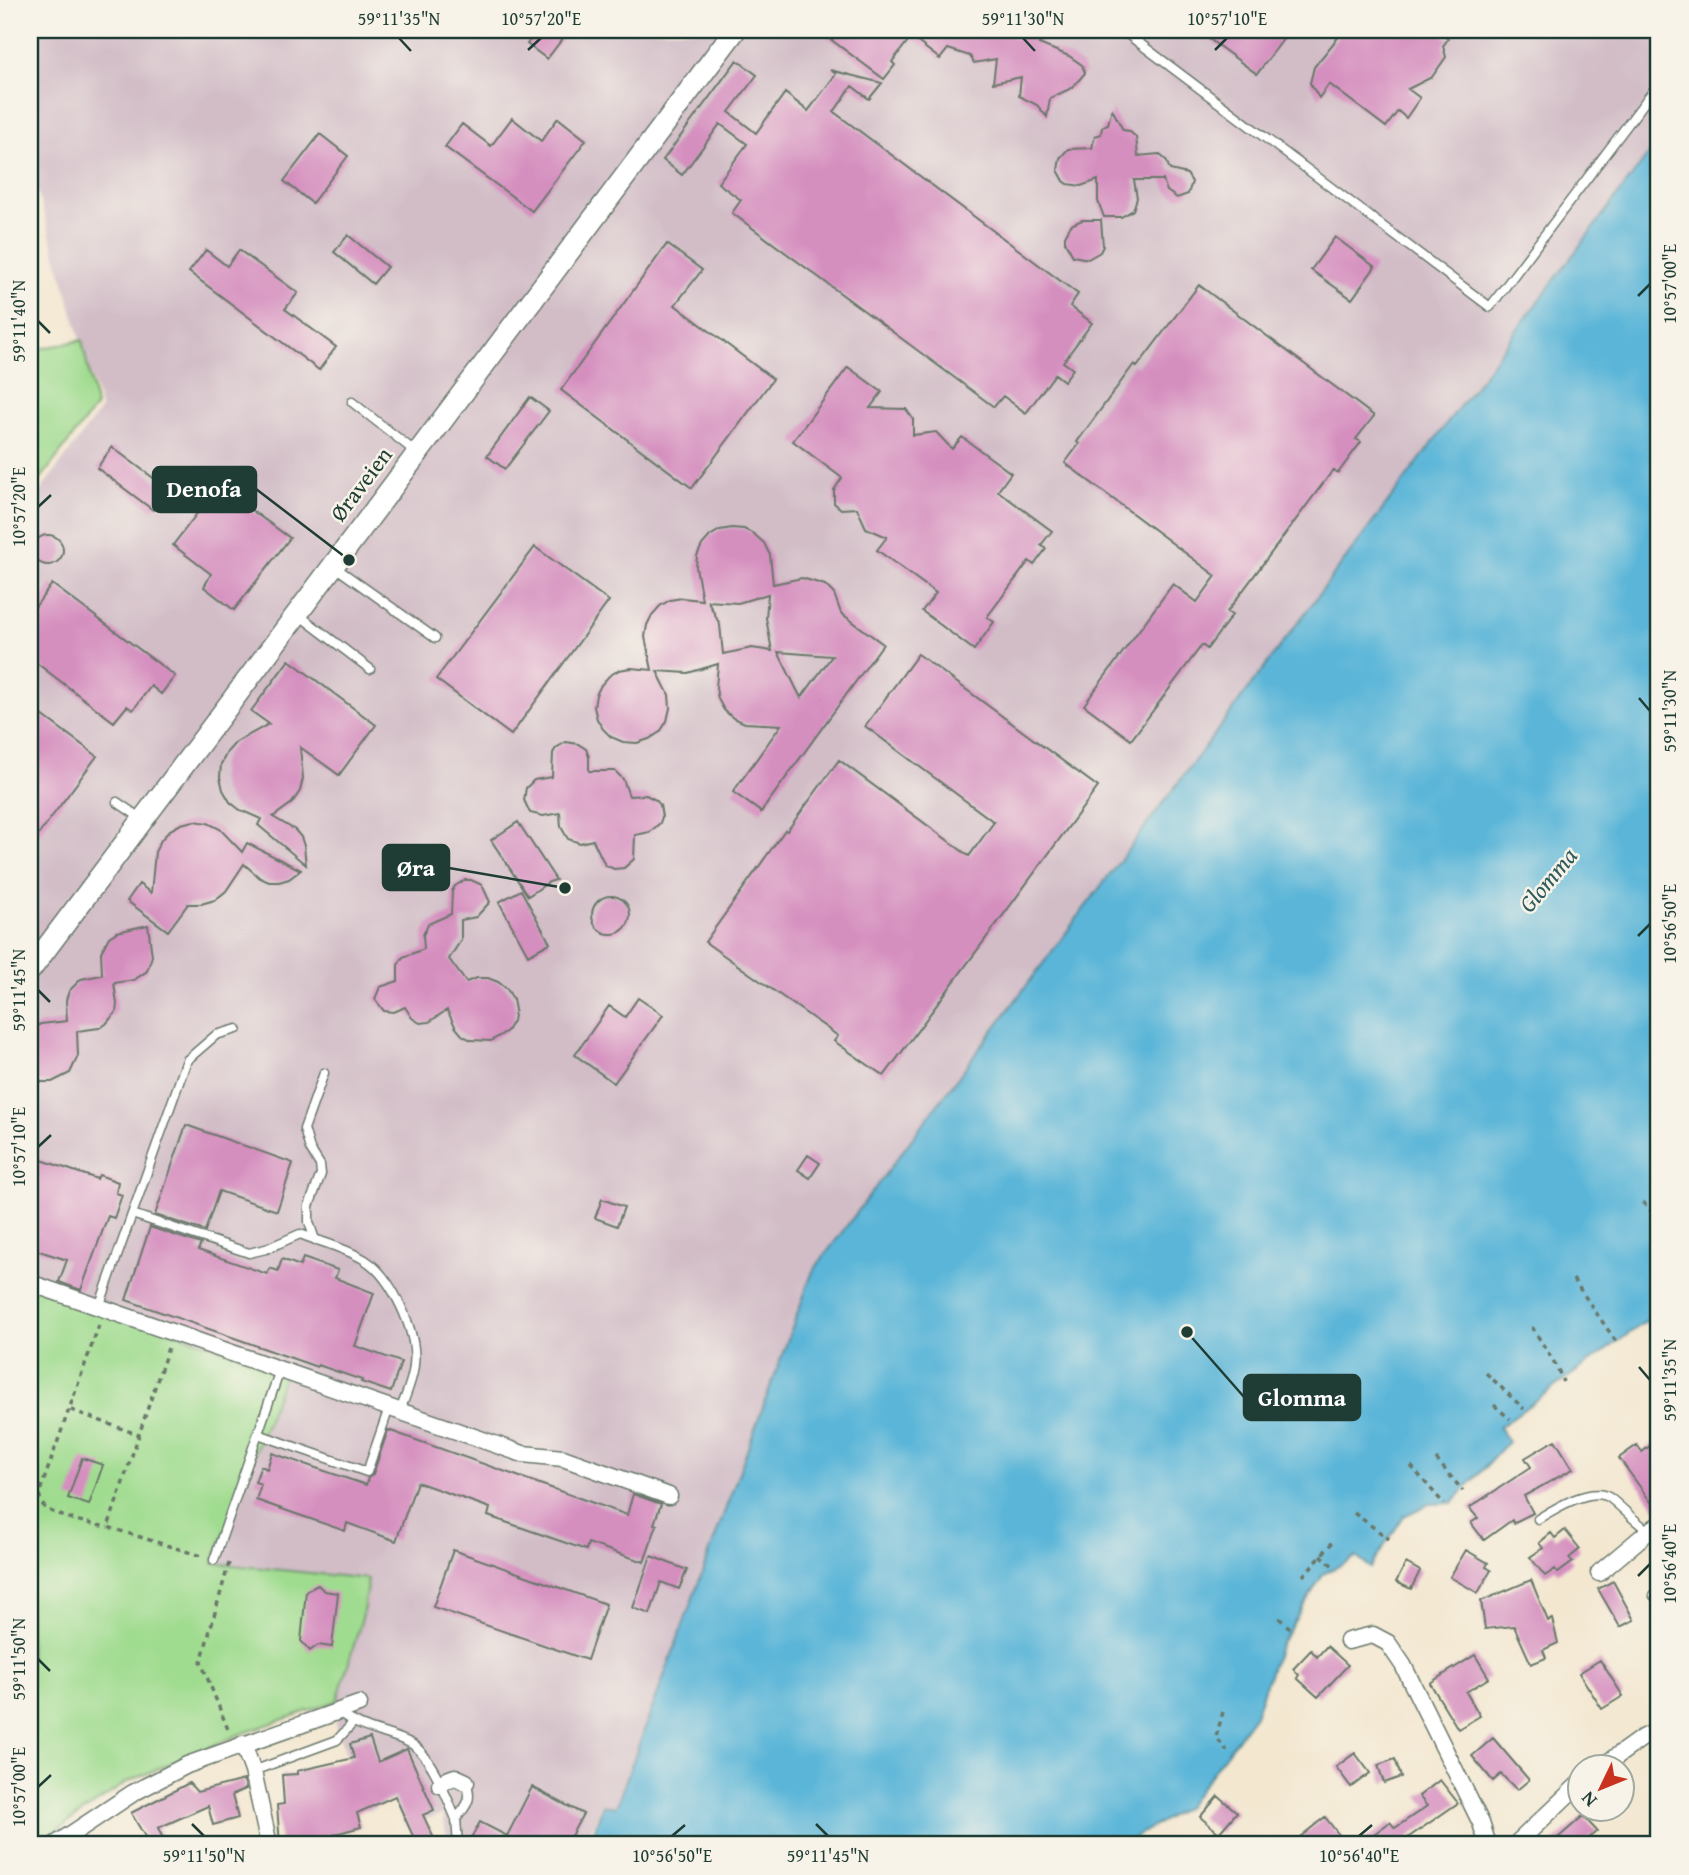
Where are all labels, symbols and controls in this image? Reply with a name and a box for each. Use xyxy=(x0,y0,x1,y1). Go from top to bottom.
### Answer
text: 59°11'35"N xyxy=(358,5,441,32)
text: 10°57'20"E xyxy=(501,5,581,32)
text: 59°11'30"N xyxy=(982,5,1065,32)
text: 10°57'10"E xyxy=(1187,5,1267,32)
text: 10°57'00"E xyxy=(1656,244,1683,324)
text: 59°11'40"N xyxy=(5,279,32,362)
street label: Øraveien xyxy=(322,440,400,528)
text: 10°57'20"E xyxy=(5,467,32,547)
callout: Denofa xyxy=(153,467,256,512)
text: Denofa xyxy=(166,471,242,506)
text: 59°11'30"N xyxy=(1656,669,1683,752)
water label: Glomma xyxy=(1510,840,1585,920)
callout: Øra xyxy=(383,845,449,890)
text: Øra xyxy=(397,850,436,885)
text: 10°56'50"E xyxy=(1656,884,1683,964)
text: 59°11'45"N xyxy=(5,948,32,1031)
text: 10°57'10"E xyxy=(5,1107,32,1187)
text: 59°11'35"N xyxy=(1656,1338,1683,1421)
callout: Glomma xyxy=(1244,1375,1360,1420)
text: Glomma xyxy=(1258,1380,1347,1415)
text: 10°56'40"E xyxy=(1656,1524,1683,1604)
text: 59°11'50"N xyxy=(5,1617,32,1700)
text: 10°57'00"E xyxy=(5,1747,32,1827)
north arrow xyxy=(1566,1752,1636,1822)
text: N xyxy=(1574,1785,1603,1814)
text: 59°11'50"N xyxy=(163,1842,246,1869)
text: 10°56'50"E xyxy=(632,1842,712,1869)
text: 59°11'45"N xyxy=(787,1842,870,1869)
text: 10°56'40"E xyxy=(1319,1842,1399,1869)

